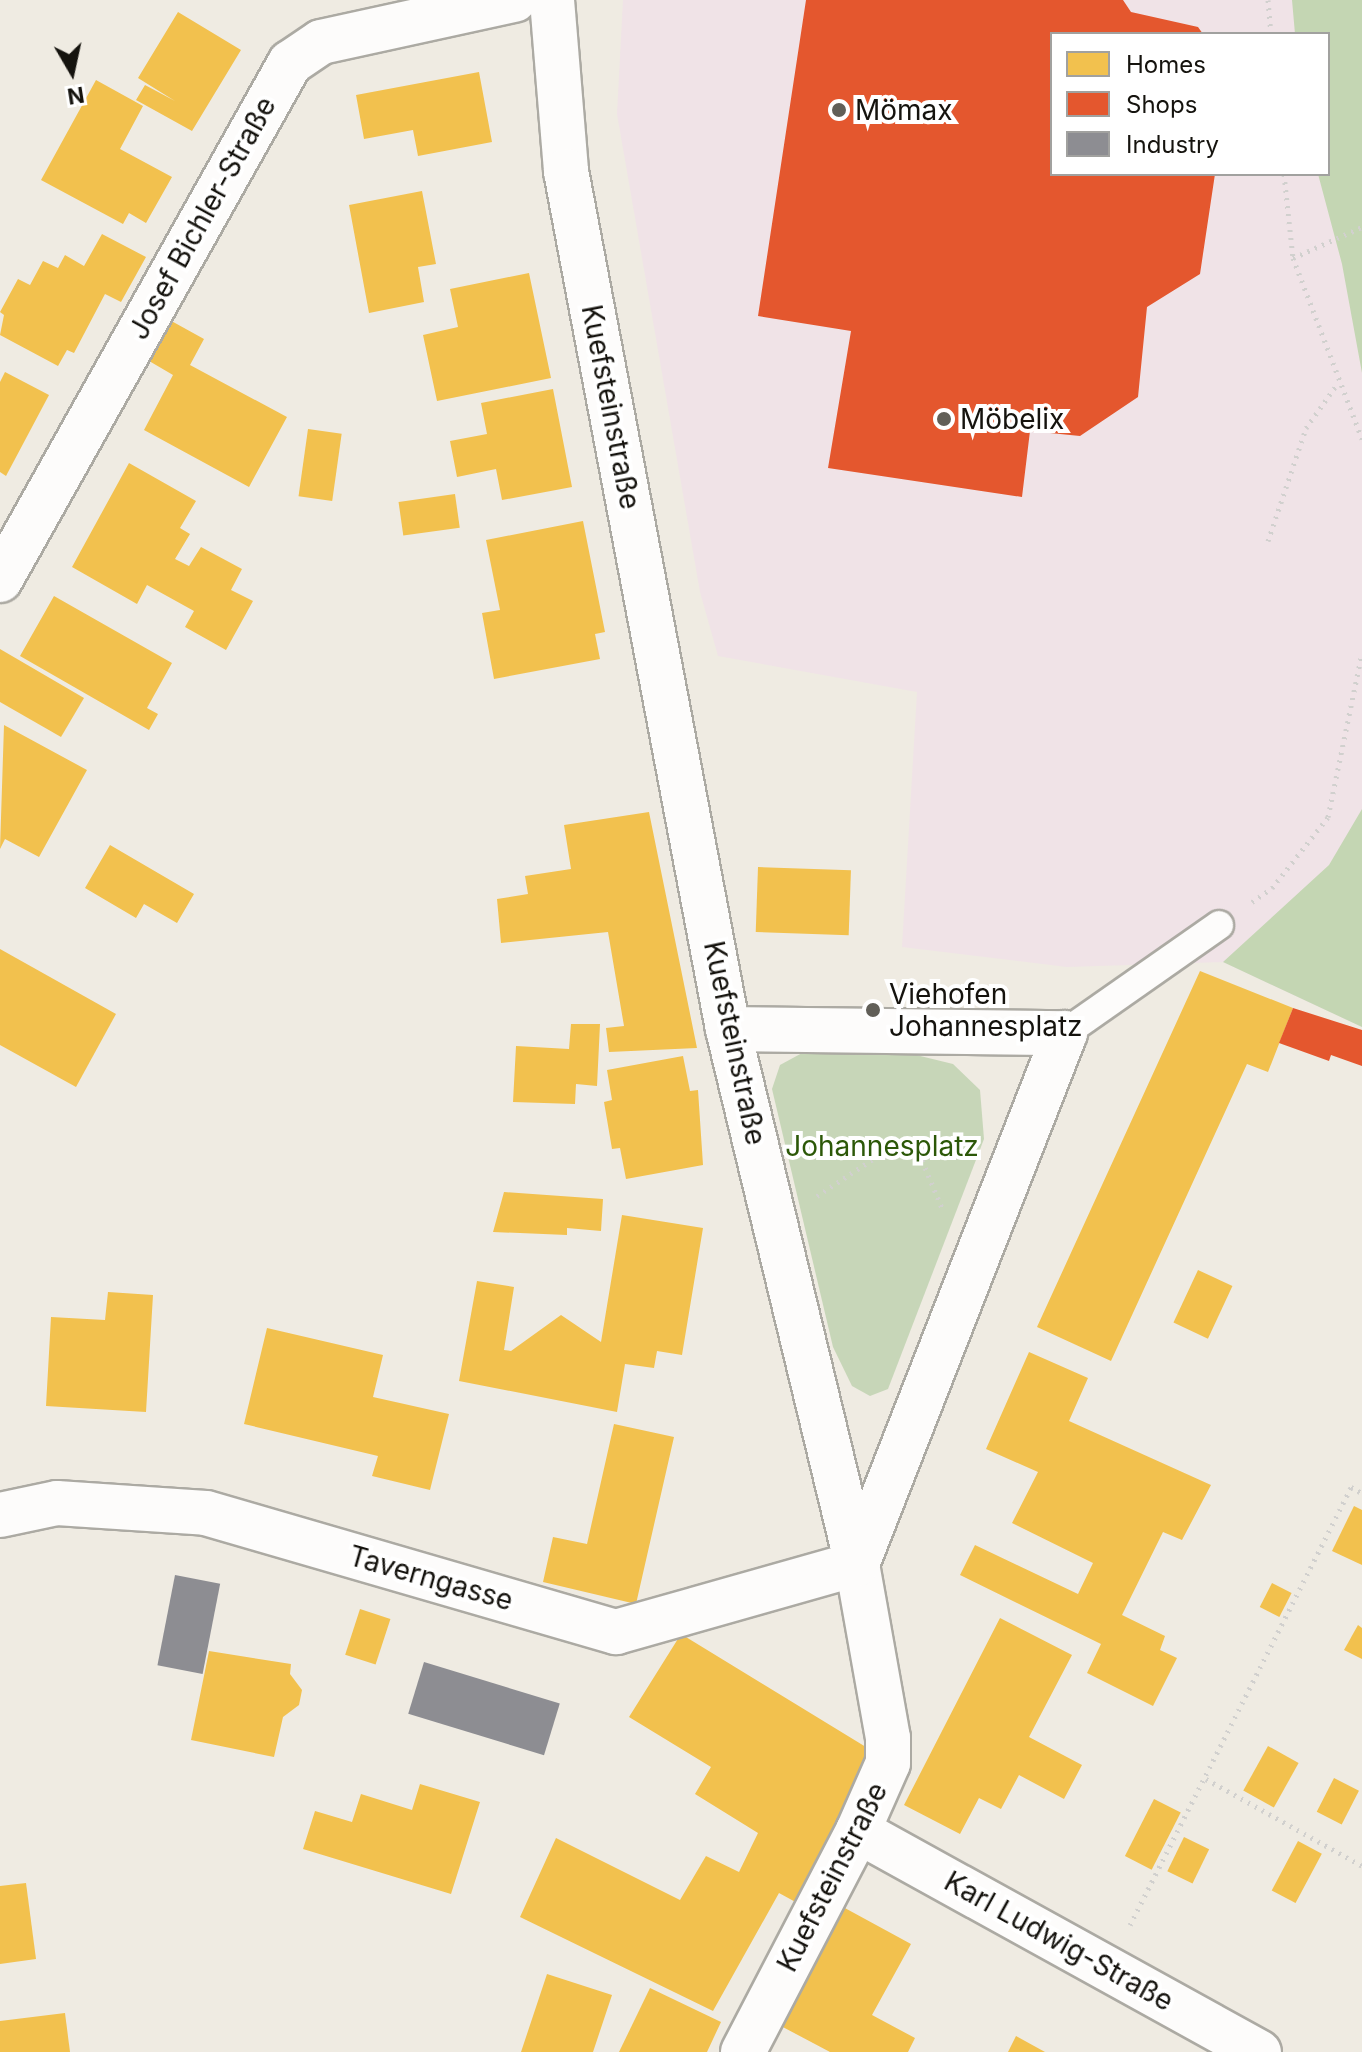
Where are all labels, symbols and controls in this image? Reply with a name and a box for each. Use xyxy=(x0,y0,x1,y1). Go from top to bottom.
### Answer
north arrow xyxy=(32,32,112,112)
legend xyxy=(1050,32,1330,176)
text: Homes xyxy=(1126,50,1206,79)
text: N xyxy=(65,82,86,110)
text: Shops xyxy=(1126,90,1197,119)
street label: Josef Bichler-Straße xyxy=(121,91,283,345)
place label: Mömax xyxy=(855,93,953,127)
marker: Mömax xyxy=(830,101,848,119)
text: Industry xyxy=(1126,130,1219,159)
street label: Kuefsteinstraße xyxy=(575,302,647,512)
place label: Möbelix xyxy=(960,402,1064,436)
marker: Möbelix xyxy=(935,410,953,428)
street label: Kuefsteinstraße xyxy=(697,938,773,1148)
place label: Viehofen Johannesplatz xyxy=(889,977,1083,1043)
marker: Viehofen Johannesplatz xyxy=(864,1001,882,1019)
park label: Johannesplatz xyxy=(785,1129,979,1163)
street label: Taverngasse xyxy=(345,1539,517,1617)
street label: Kuefsteinstraße xyxy=(770,1777,894,1977)
street label: Karl Ludwig-Straße xyxy=(939,1864,1179,2018)

